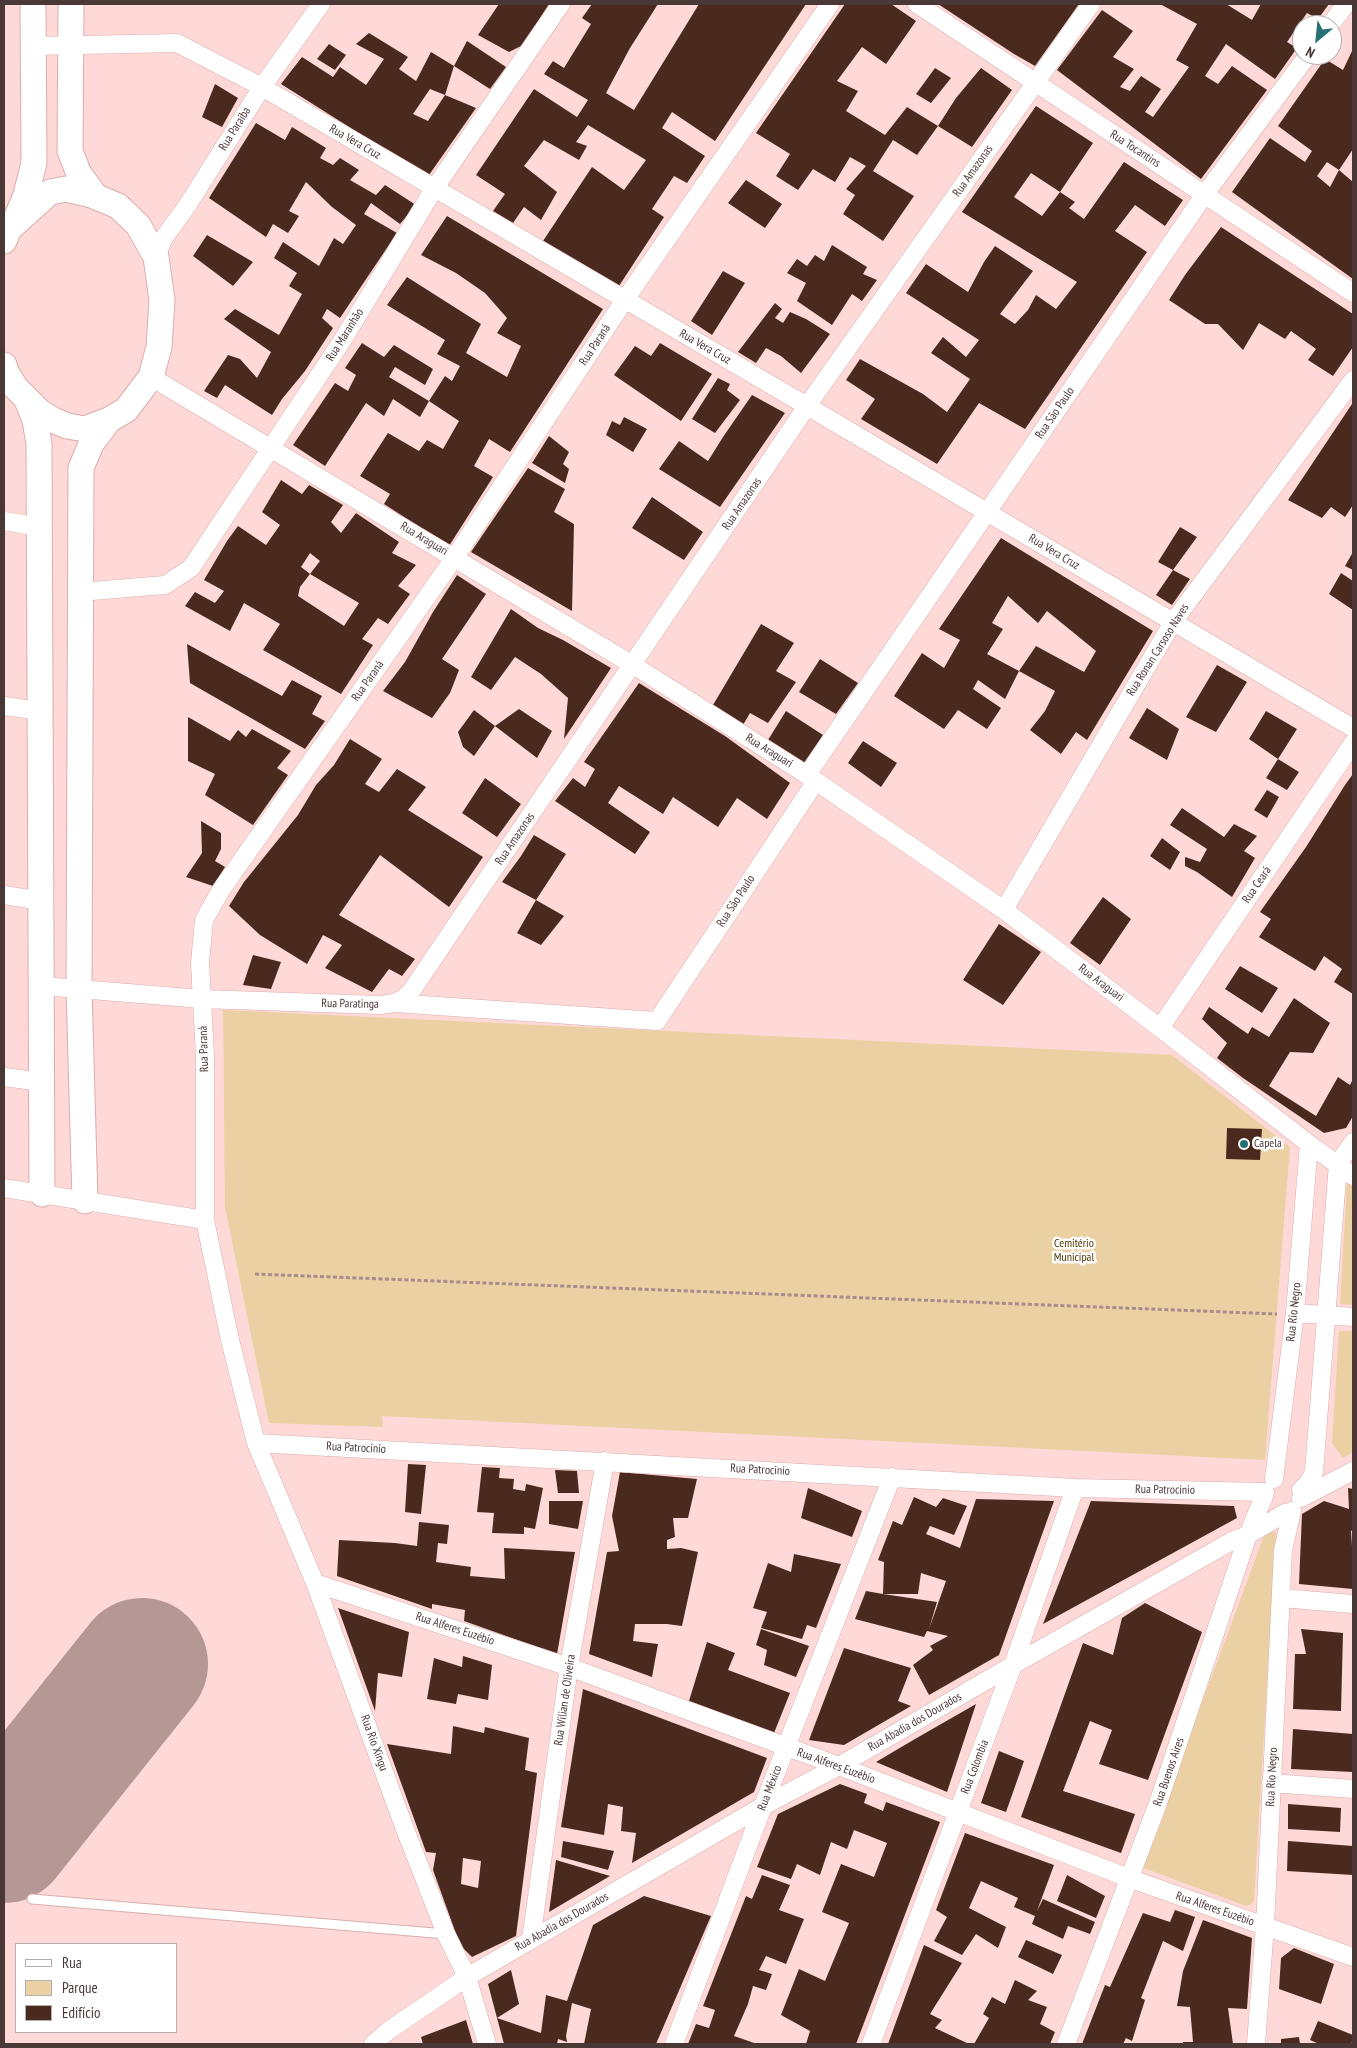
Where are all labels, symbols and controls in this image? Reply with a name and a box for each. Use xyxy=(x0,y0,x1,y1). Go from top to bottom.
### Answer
north arrow xyxy=(1292,15,1342,65)
text: N xyxy=(1303,43,1318,62)
street label: Rua Paraíba xyxy=(216,104,254,154)
street label: Rua Vera Cruz xyxy=(327,122,383,162)
street label: Rua Tocantins xyxy=(1107,127,1163,171)
street label: Rua Amazonas xyxy=(950,142,996,200)
street label: Rua Maranhão xyxy=(323,306,367,364)
street label: Rua Paraná xyxy=(576,322,614,368)
street label: Rua Vera Cruz xyxy=(677,327,733,367)
street label: Rua São Paulo xyxy=(1033,384,1077,442)
street label: Rua Amazonas xyxy=(719,475,765,533)
street label: Rua Araguari xyxy=(398,519,450,559)
street label: Rua Vera Cruz xyxy=(1026,531,1082,573)
street label: Rua Ronan Carsoso Naves xyxy=(1124,601,1192,699)
street label: Rua Paraná xyxy=(349,658,387,704)
street label: Rua Araguari xyxy=(743,731,795,771)
street label: Rua Amazonas xyxy=(492,810,538,868)
street label: Rua Ceará xyxy=(1239,864,1275,906)
street label: Rua São Paulo xyxy=(714,872,758,930)
street label: Rua Araguari xyxy=(1075,961,1127,1005)
street label: Rua Paratinga xyxy=(321,996,379,1012)
street label: Rua Paraná xyxy=(196,1026,212,1072)
place label: Capela xyxy=(1254,1137,1282,1151)
marker: Capela xyxy=(1238,1138,1250,1150)
park label: Cemitério Municipal xyxy=(1054,1237,1094,1265)
street label: Rua Rio Negro xyxy=(1284,1282,1304,1342)
street label: Rua Patrocinio xyxy=(326,1439,386,1457)
street label: Rua Patrocinio xyxy=(730,1461,790,1479)
street label: Rua Patrocinio xyxy=(1135,1482,1195,1498)
street label: Rua Alferes Euzébio xyxy=(414,1609,496,1649)
street label: Rua Wilian de Oliveira xyxy=(551,1653,579,1747)
street label: Rua Abadia dos Dourados xyxy=(866,1689,964,1755)
street label: Rua Rio Xingu xyxy=(357,1713,391,1773)
street label: Rua Buenos Aires xyxy=(1151,1736,1187,1808)
street label: Rua Colombia xyxy=(958,1738,992,1796)
street label: Rua Alferes Euzébio xyxy=(795,1745,877,1787)
street label: Rua Rio Negro xyxy=(1263,1747,1281,1807)
street label: Rua México xyxy=(755,1763,785,1813)
street label: Rua Abadia dos Dourados xyxy=(513,1889,611,1955)
street label: Rua Alferes Euzébio xyxy=(1174,1889,1256,1929)
legend xyxy=(15,1943,178,2033)
text: Rua xyxy=(62,1953,82,1972)
text: Parque xyxy=(62,1978,98,1997)
text: Edifício xyxy=(62,2003,100,2022)

